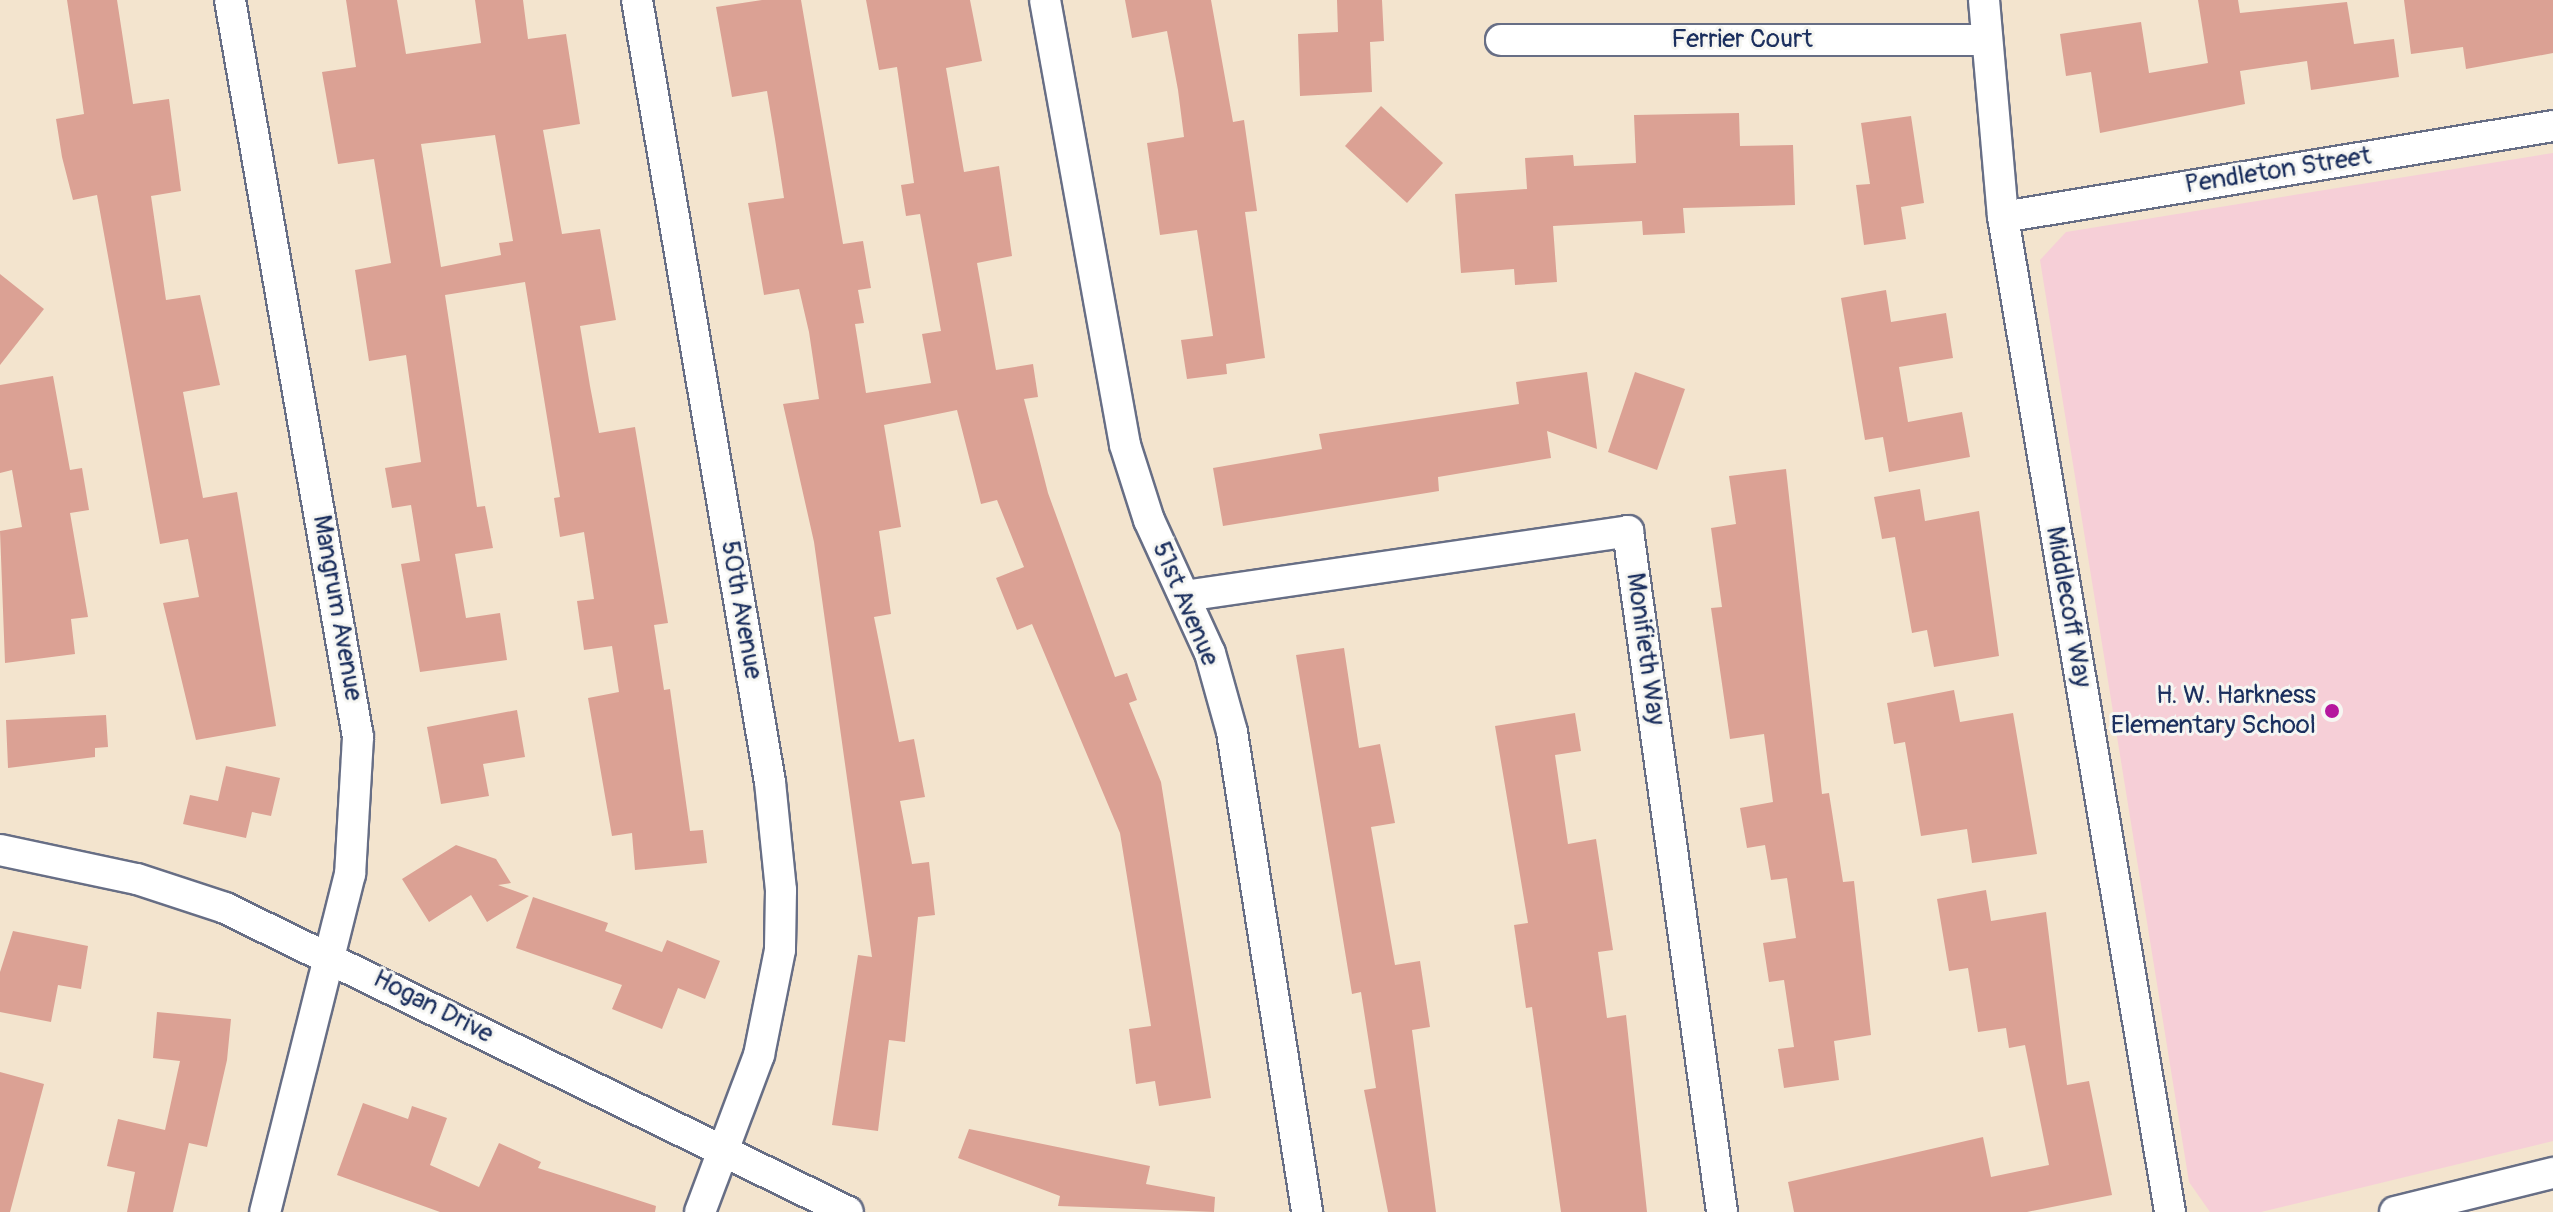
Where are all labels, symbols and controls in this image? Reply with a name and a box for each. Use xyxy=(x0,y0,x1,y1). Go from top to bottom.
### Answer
street label: Ferrier Court xyxy=(1671,24,1813,56)
street label: Pendleton Street xyxy=(2183,141,2373,201)
street label: Mangrum Avenue xyxy=(305,513,369,703)
street label: Middlecoff Way xyxy=(2038,524,2098,690)
street label: 51st Avenue xyxy=(1145,537,1225,671)
street label: 50th Avenue xyxy=(713,538,769,682)
street label: Monifieth Way xyxy=(1619,571,1671,727)
place label: H. W. Harkness Elementary School xyxy=(2111,680,2316,742)
marker: H. W. Harkness Elementary School xyxy=(2323,702,2341,720)
street label: Hogan Drive xyxy=(368,963,498,1051)

